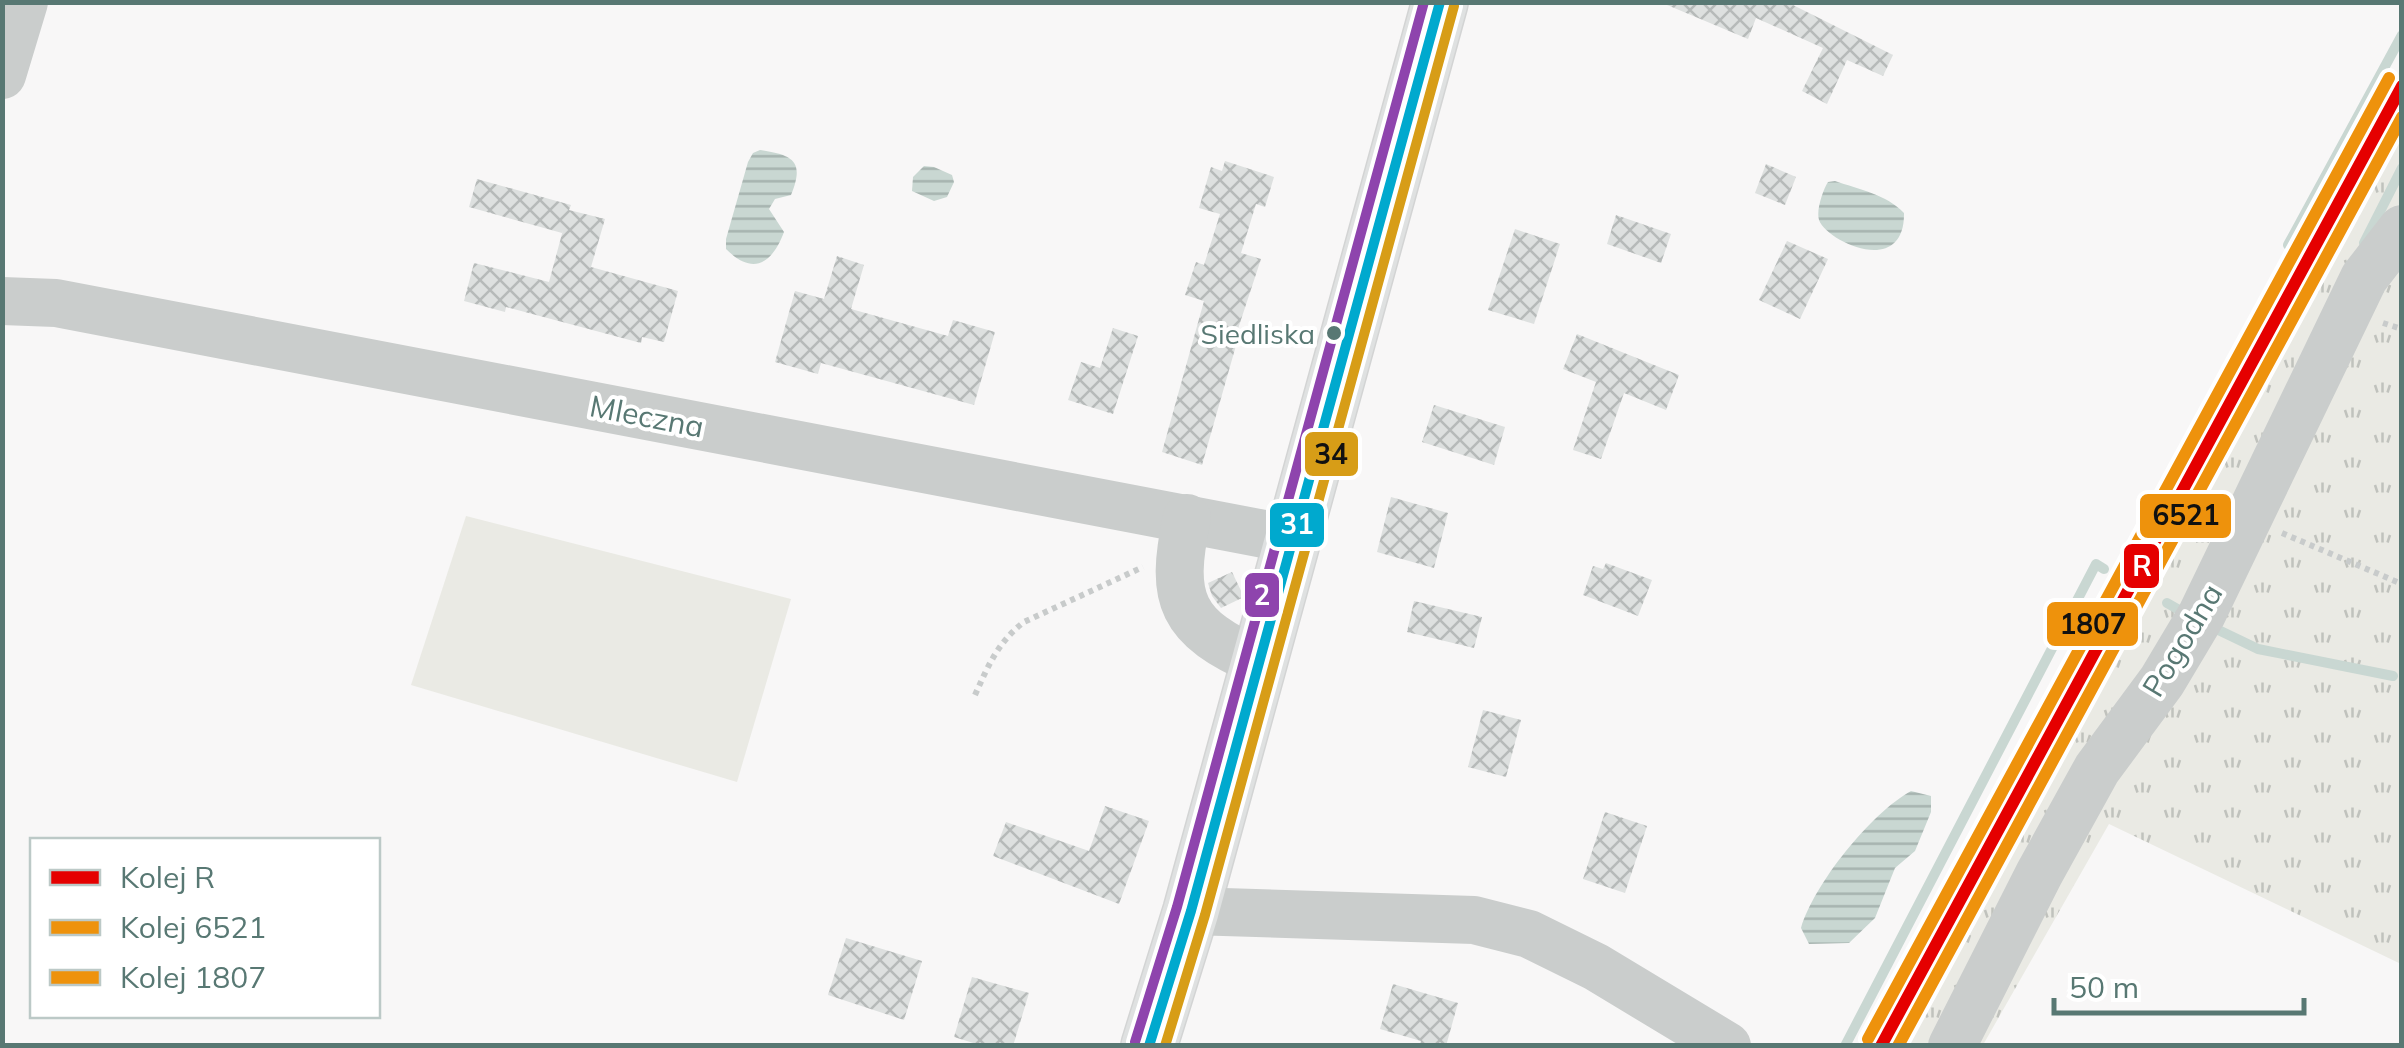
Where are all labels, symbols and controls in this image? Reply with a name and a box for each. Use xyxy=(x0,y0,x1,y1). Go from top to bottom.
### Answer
place label: Siedliska xyxy=(1201,316,1315,351)
marker: Siedliska xyxy=(1324,323,1344,343)
street label: Mleczna xyxy=(587,386,707,446)
line badge: 34 xyxy=(1303,430,1360,478)
text: 34 xyxy=(1314,436,1348,471)
line badge: 6521 xyxy=(2138,492,2233,540)
text: 6521 xyxy=(2152,497,2220,532)
line badge: 31 xyxy=(1268,501,1326,549)
text: 31 xyxy=(1280,506,1314,541)
line badge: R xyxy=(2122,542,2161,590)
text: R xyxy=(2132,548,2152,583)
line badge: 2 xyxy=(1243,571,1281,619)
text: 2 xyxy=(1254,577,1270,612)
street label: Pogodna xyxy=(2134,577,2230,703)
line badge: 1807 xyxy=(2045,600,2140,648)
text: 1807 xyxy=(2059,606,2127,641)
legend xyxy=(30,838,380,1018)
text: Kolej R xyxy=(120,858,215,896)
text: Kolej 6521 xyxy=(120,908,266,946)
scale bar xyxy=(2054,953,2304,1015)
text: Kolej 1807 xyxy=(120,958,266,996)
text: 50 m xyxy=(2069,968,2139,1006)

